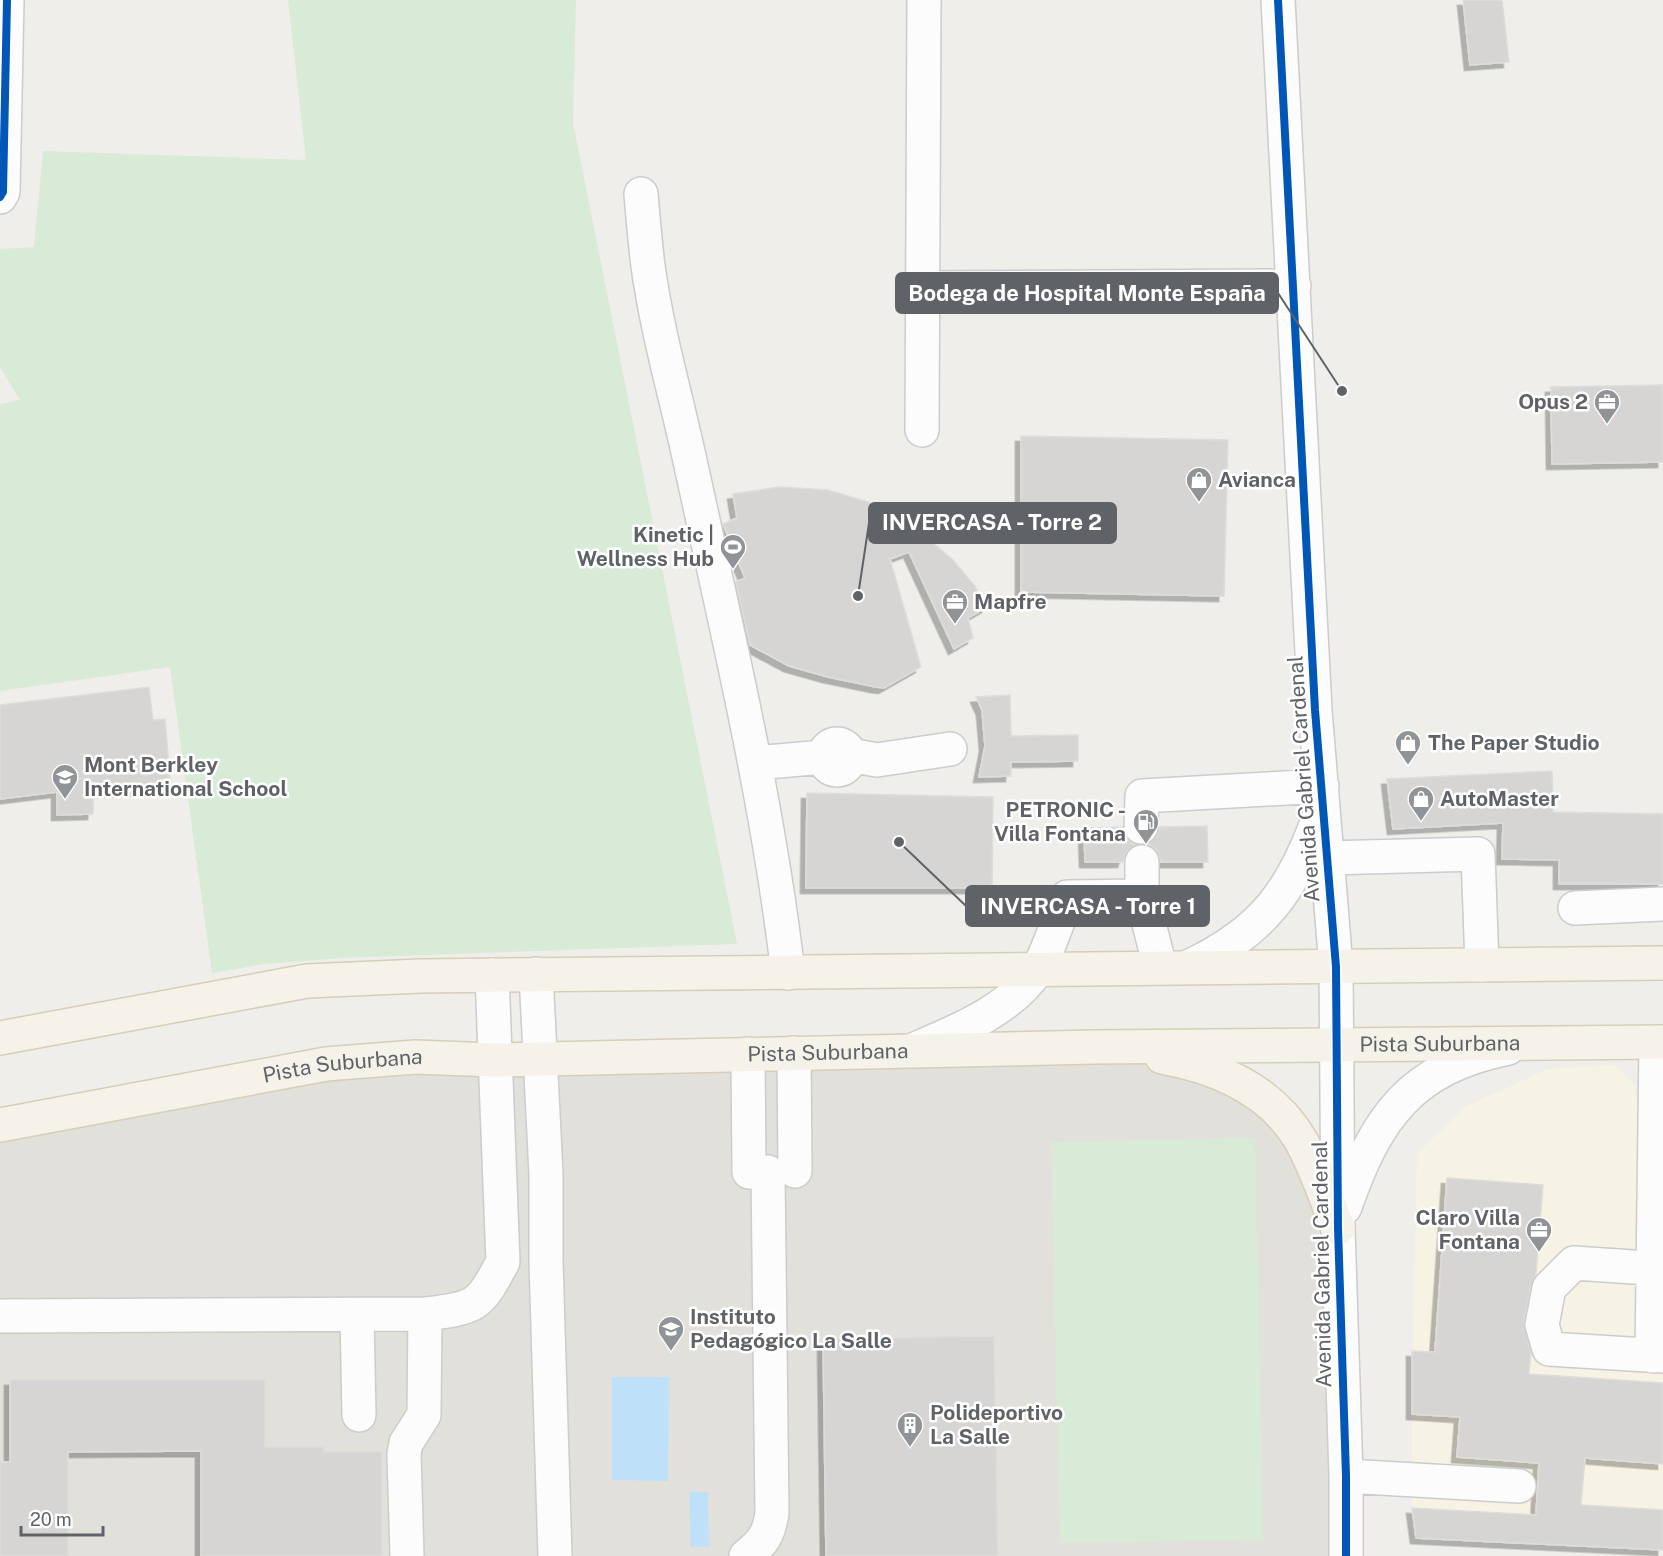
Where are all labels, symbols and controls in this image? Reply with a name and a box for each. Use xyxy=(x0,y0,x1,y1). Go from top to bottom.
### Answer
callout: Bodega de Hospital Monte España xyxy=(896,273,1278,313)
text: Bodega de Hospital Monte España xyxy=(908,280,1266,306)
office icon: Opus 2 xyxy=(1592,387,1622,425)
place label: Opus 2 xyxy=(1518,389,1588,414)
shop icon: Avianca xyxy=(1184,465,1214,503)
place label: Avianca xyxy=(1218,467,1296,492)
callout: INVERCASA - Torre 2 xyxy=(869,503,1116,543)
text: INVERCASA - Torre 2 xyxy=(882,509,1102,535)
place label: Kinetic | Wellness Hub xyxy=(577,522,714,571)
sports icon: Kinetic | Wellness Hub xyxy=(718,532,748,570)
office icon: Mapfre xyxy=(940,587,970,625)
place label: Mapfre xyxy=(974,589,1047,614)
street label: Avenida Gabriel Cardenal xyxy=(1282,655,1325,903)
shop icon: The Paper Studio xyxy=(1393,728,1423,766)
place label: The Paper Studio xyxy=(1428,730,1600,755)
place label: Mont Berkley International School xyxy=(84,752,287,801)
school or university icon: Mont Berkley International School xyxy=(50,762,80,800)
shop icon: AutoMaster xyxy=(1406,784,1436,822)
place label: AutoMaster xyxy=(1440,786,1559,811)
place label: PETRONIC - Villa Fontana xyxy=(994,797,1126,846)
fuel station icon: PETRONIC - Villa Fontana xyxy=(1131,807,1161,845)
callout: INVERCASA - Torre 1 xyxy=(966,886,1209,926)
text: INVERCASA - Torre 1 xyxy=(980,893,1196,919)
street label: Pista Suburbana xyxy=(1359,1030,1520,1057)
street label: Pista Suburbana xyxy=(747,1038,909,1067)
street label: Pista Suburbana xyxy=(261,1044,423,1088)
street label: Avenida Gabriel Cardenal xyxy=(1307,1140,1336,1388)
place label: Claro Villa Fontana xyxy=(1415,1205,1520,1254)
office icon: Claro Villa Fontana xyxy=(1524,1215,1554,1253)
place label: Instituto Pedagógico La Salle xyxy=(690,1304,892,1353)
school or university icon: Instituto Pedagógico La Salle xyxy=(656,1314,686,1352)
place label: Polideportivo La Salle xyxy=(930,1400,1063,1449)
building icon: Polideportivo La Salle xyxy=(895,1410,925,1448)
scale bar xyxy=(21,1499,104,1537)
text: 20 m xyxy=(30,1509,72,1530)

